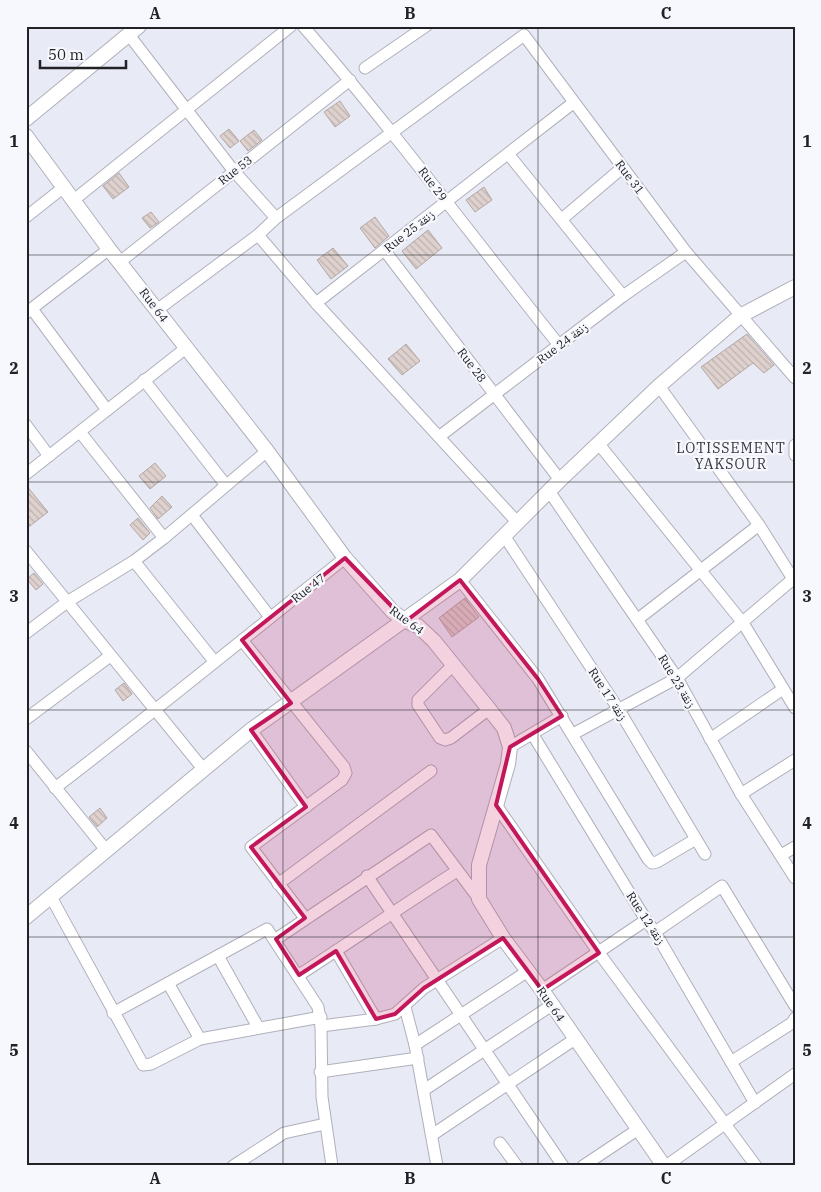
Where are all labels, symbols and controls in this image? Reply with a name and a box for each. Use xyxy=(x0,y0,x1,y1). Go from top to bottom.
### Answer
text: A xyxy=(149,3,161,23)
text: B xyxy=(404,3,416,23)
text: C xyxy=(661,3,671,23)
scale bar xyxy=(40,38,126,70)
text: 50 m xyxy=(48,45,84,64)
text: 1 xyxy=(9,131,19,151)
text: 1 xyxy=(802,131,812,151)
street label: Rue 53 xyxy=(215,152,255,188)
street label: Rue 31 xyxy=(612,157,648,197)
street label: Rue 29 xyxy=(415,164,451,204)
street label: Rue 25 زنقة xyxy=(381,206,437,255)
street label: Rue 64 xyxy=(136,285,172,325)
street label: Rue 24 زنقة xyxy=(534,319,591,367)
street label: Rue 28 xyxy=(454,345,490,385)
text: 2 xyxy=(9,358,19,378)
text: 2 xyxy=(802,358,812,378)
district label: LOTISSEMENT YAKSOUR xyxy=(676,439,786,473)
street label: Rue 47 xyxy=(288,570,328,606)
text: 3 xyxy=(9,586,19,606)
text: 3 xyxy=(802,586,812,606)
street label: Rue 64 xyxy=(387,602,427,638)
street label: Rue 23 زنقة xyxy=(655,651,699,711)
street label: Rue 17 زنقة xyxy=(585,665,631,723)
text: 4 xyxy=(9,813,19,833)
text: 4 xyxy=(802,813,812,833)
street label: Rue 12 زنقة xyxy=(623,889,669,947)
street label: Rue 64 xyxy=(534,984,568,1024)
text: 5 xyxy=(9,1040,19,1060)
text: 5 xyxy=(802,1040,812,1060)
text: A xyxy=(149,1168,161,1188)
text: B xyxy=(404,1168,416,1188)
text: C xyxy=(661,1168,671,1188)

